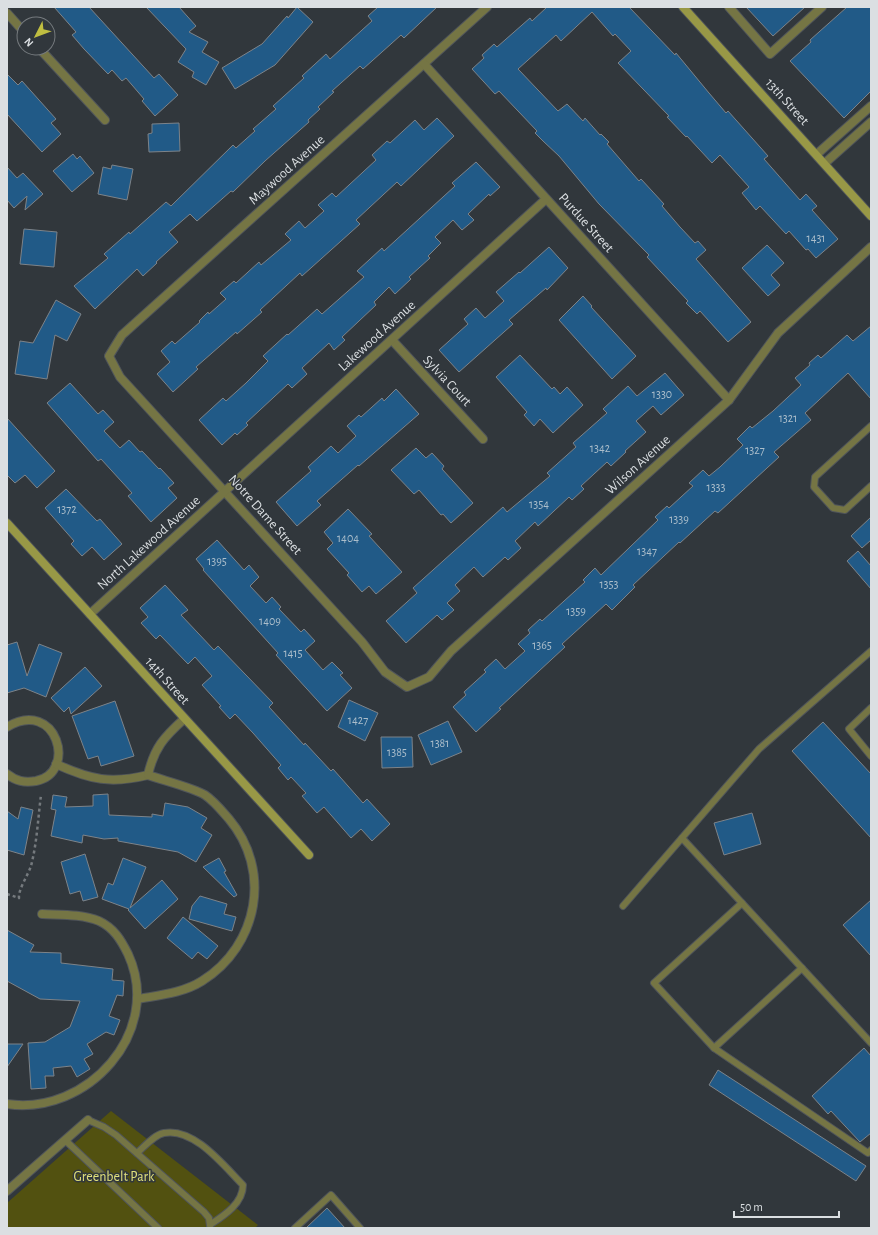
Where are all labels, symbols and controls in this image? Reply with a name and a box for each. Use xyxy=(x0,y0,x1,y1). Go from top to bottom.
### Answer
north arrow xyxy=(16,16,56,56)
text: N xyxy=(22,36,36,49)
street label: 13th Street xyxy=(763,76,812,128)
street label: Maywood Avenue xyxy=(246,133,328,207)
street label: Purdue Street xyxy=(556,191,617,256)
house number: 1431 xyxy=(807,232,825,244)
street label: Lakewood Avenue xyxy=(336,298,418,374)
street label: Sylvia Court xyxy=(420,353,474,409)
house number: 1330 xyxy=(652,388,672,400)
house number: 1321 xyxy=(779,412,797,424)
street label: Wilson Avenue xyxy=(603,432,673,498)
house number: 1342 xyxy=(590,442,611,454)
house number: 1327 xyxy=(745,444,765,456)
street label: Notre Dame Street xyxy=(226,472,305,558)
house number: 1333 xyxy=(707,481,726,493)
street label: North Lakewood Avenue xyxy=(95,493,203,593)
house number: 1354 xyxy=(529,498,549,510)
house number: 1372 xyxy=(57,503,77,515)
house number: 1339 xyxy=(669,513,689,525)
house number: 1404 xyxy=(337,532,359,544)
house number: 1347 xyxy=(637,545,657,557)
house number: 1395 xyxy=(207,555,227,567)
house number: 1353 xyxy=(599,578,619,590)
house number: 1359 xyxy=(566,605,586,617)
house number: 1409 xyxy=(259,615,281,627)
house number: 1365 xyxy=(532,639,552,651)
house number: 1415 xyxy=(283,647,303,659)
street label: 14th Street xyxy=(142,655,192,708)
house number: 1427 xyxy=(348,714,368,726)
house number: 1381 xyxy=(431,737,449,749)
house number: 1385 xyxy=(387,746,407,758)
park label: Greenbelt Park xyxy=(74,1170,155,1184)
scale bar xyxy=(734,1193,839,1219)
text: 50 m xyxy=(740,1201,763,1213)

